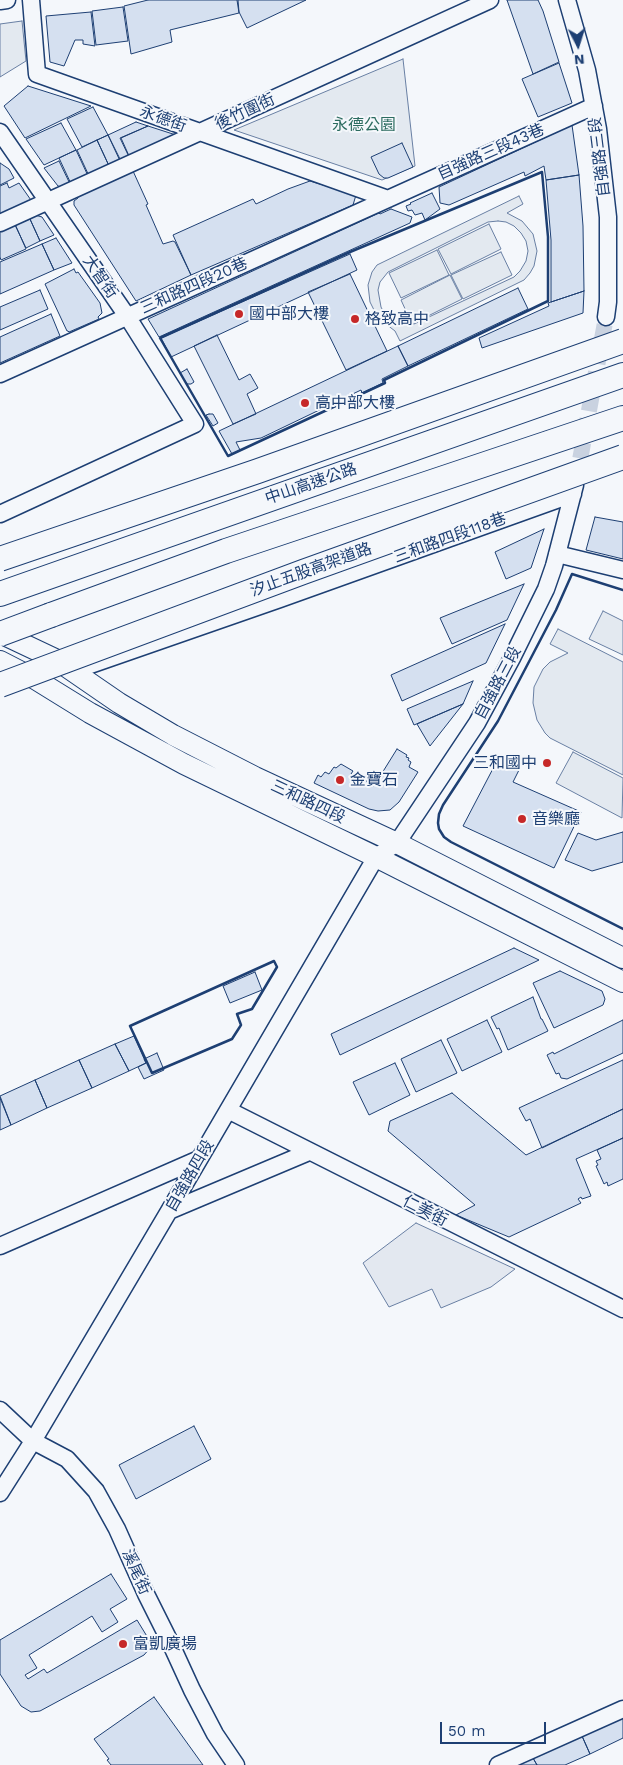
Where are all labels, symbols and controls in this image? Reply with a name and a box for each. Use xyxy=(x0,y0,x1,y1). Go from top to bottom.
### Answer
north arrow xyxy=(553,20,603,70)
text: N xyxy=(573,52,585,68)
street label: 後竹圍街 xyxy=(212,90,278,134)
street label: 永德街 xyxy=(137,102,189,136)
park label: 永德公園 xyxy=(332,115,396,135)
street label: 自強路三段 xyxy=(586,116,614,198)
street label: 自強路三段43巷 xyxy=(435,120,547,184)
street label: 大智街 xyxy=(78,252,122,302)
street label: 三和路四段20巷 xyxy=(137,254,251,318)
place label: 國中部大樓 xyxy=(249,304,329,324)
marker: 國中部大樓 xyxy=(233,308,245,320)
place label: 格致高中 xyxy=(365,309,429,329)
marker: 格致高中 xyxy=(349,313,361,325)
place label: 高中部大樓 xyxy=(315,393,395,413)
marker: 高中部大樓 xyxy=(299,397,311,409)
street label: 中山高速公路 xyxy=(262,459,360,509)
street label: 三和路四段118巷 xyxy=(391,509,509,567)
street label: 汐止五股高架道路 xyxy=(248,539,374,601)
street label: 自強路三段 xyxy=(471,643,525,723)
place label: 三和國中 xyxy=(473,753,537,773)
marker: 三和國中 xyxy=(541,757,553,769)
place label: 金寶石 xyxy=(350,770,398,790)
marker: 金寶石 xyxy=(334,774,346,786)
street label: 三和路四段 xyxy=(268,776,348,828)
place label: 音樂廳 xyxy=(532,809,580,829)
marker: 音樂廳 xyxy=(516,813,528,825)
street label: 自強路四段 xyxy=(162,1137,218,1215)
street label: 仁美街 xyxy=(399,1192,451,1230)
street label: 溪尾街 xyxy=(117,1546,155,1598)
place label: 富凱廣場 xyxy=(133,1634,197,1654)
marker: 富凱廣場 xyxy=(117,1638,129,1650)
scale bar xyxy=(443,1712,549,1744)
text: 50 m xyxy=(448,1722,485,1740)

